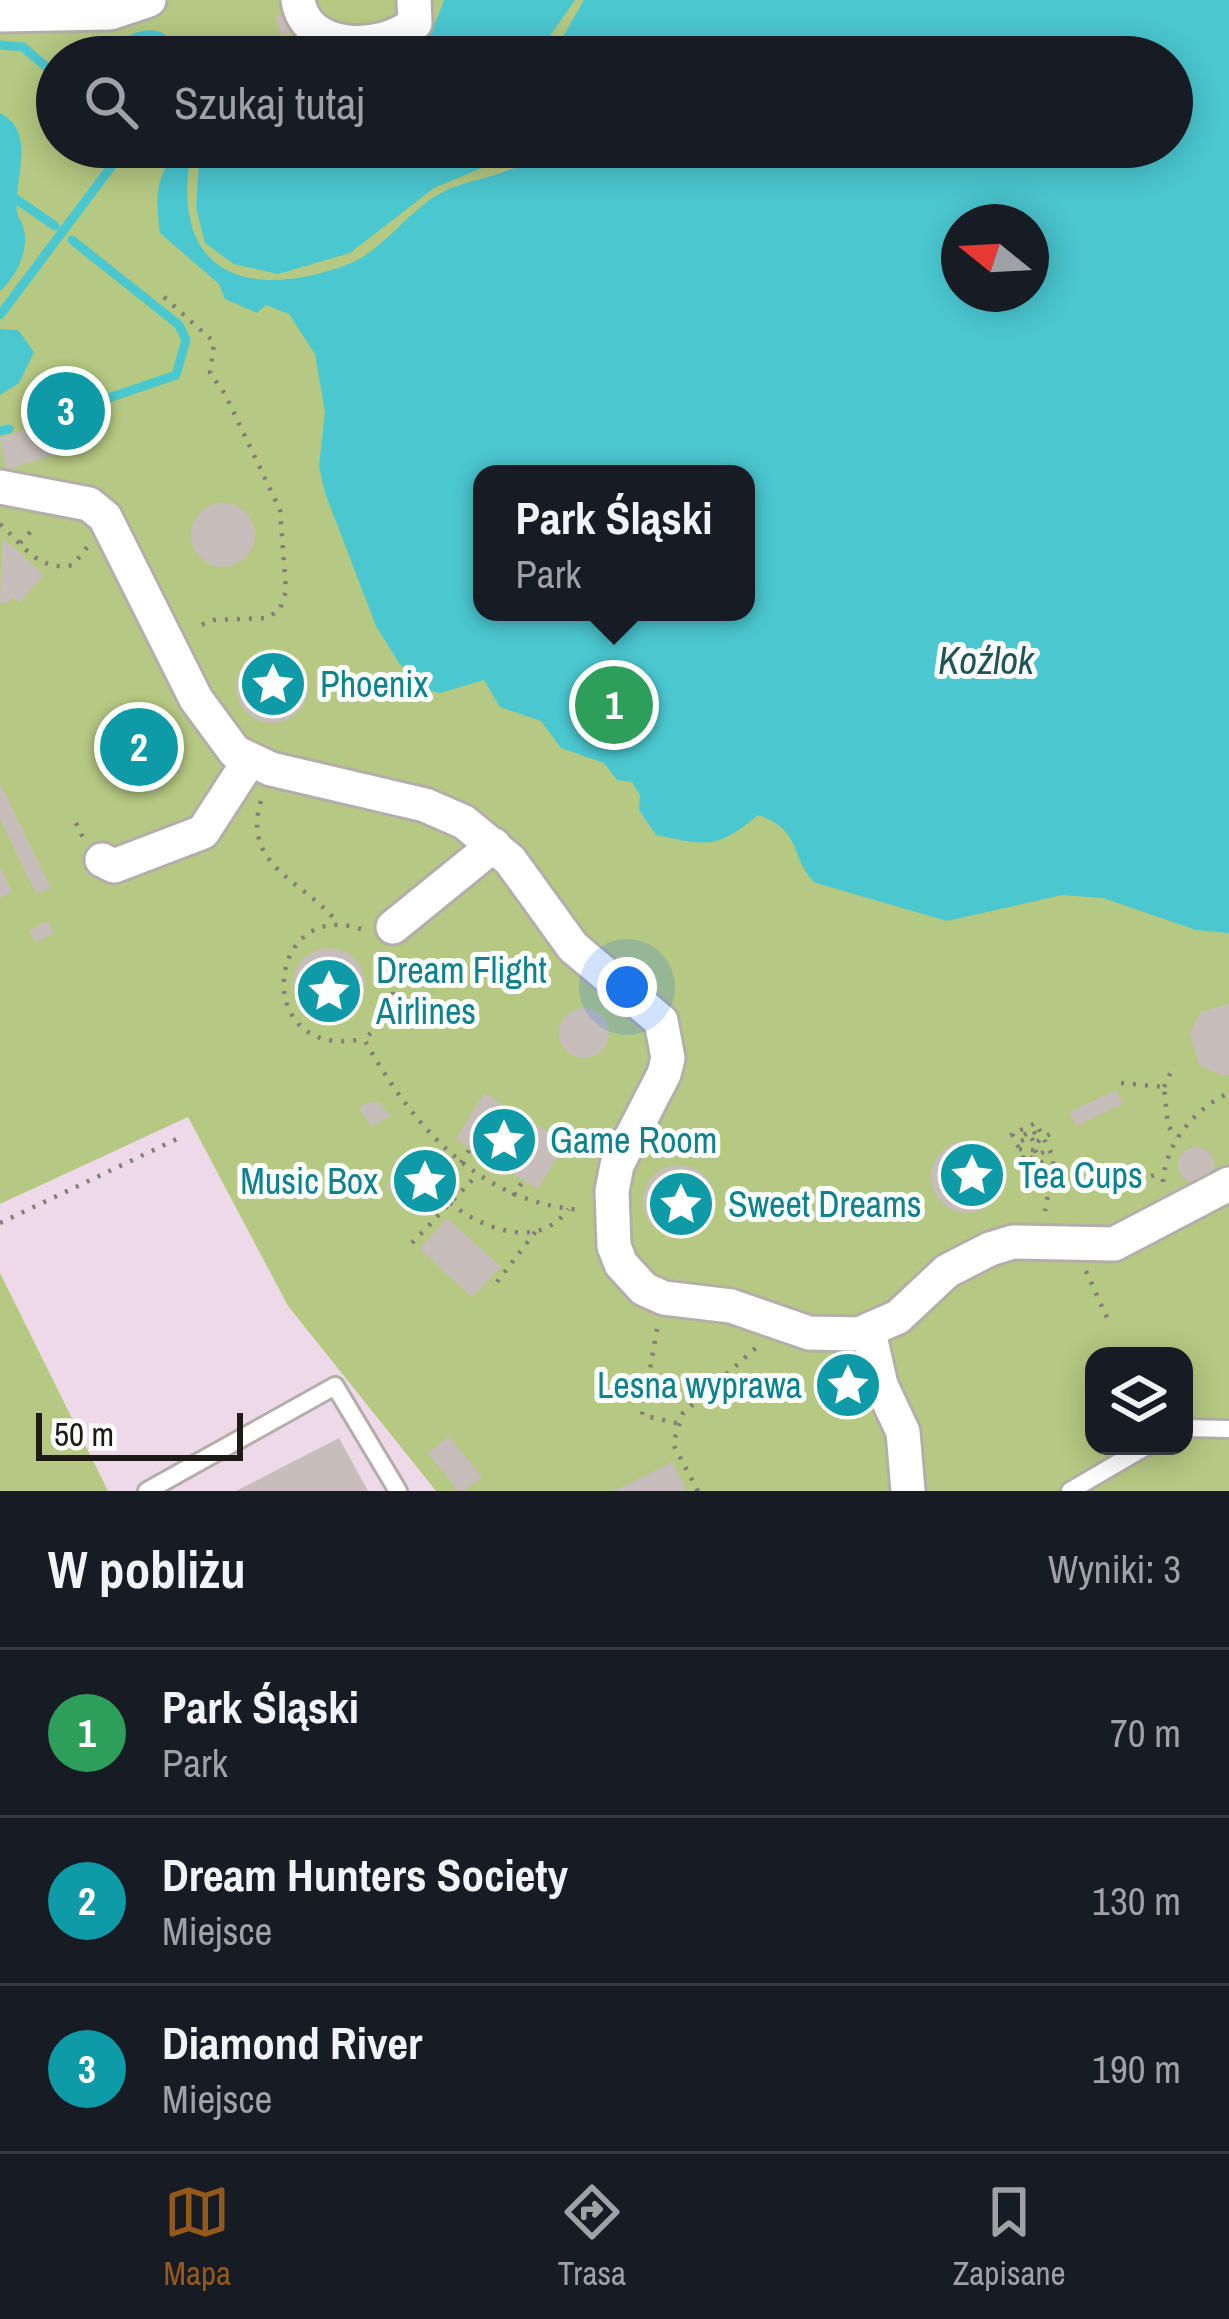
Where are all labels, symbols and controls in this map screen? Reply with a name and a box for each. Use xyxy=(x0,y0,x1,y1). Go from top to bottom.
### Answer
search box xyxy=(36,36,1193,168)
icon: search xyxy=(78,69,144,135)
text: Szukaj tutaj xyxy=(174,72,365,133)
north arrow xyxy=(941,204,1049,312)
pin: 3 xyxy=(27,366,105,456)
popup xyxy=(473,465,755,621)
text: Park Śląski xyxy=(516,487,712,548)
text: Park xyxy=(516,548,581,600)
water label: Koźlok xyxy=(938,634,1035,686)
place icon: Phoenix xyxy=(238,649,308,719)
place label: Phoenix xyxy=(320,660,429,708)
pin: 1 xyxy=(575,660,653,750)
pin: 2 xyxy=(100,702,178,792)
place label: Dream Flight Airlines xyxy=(375,946,547,1035)
place icon: Dream Flight Airlines xyxy=(294,956,364,1026)
your location xyxy=(597,957,657,1017)
place icon: Game Room xyxy=(469,1105,539,1175)
place label: Game Room xyxy=(550,1116,717,1164)
place icon: Tea Cups xyxy=(937,1140,1007,1210)
place icon: Music Box xyxy=(390,1146,460,1216)
place label: Tea Cups xyxy=(1018,1151,1143,1199)
place label: Music Box xyxy=(240,1157,378,1205)
place icon: Sweet Dreams xyxy=(646,1169,716,1239)
place label: Sweet Dreams xyxy=(728,1180,922,1228)
map controls xyxy=(1085,1347,1193,1455)
button: layers xyxy=(1085,1347,1193,1455)
place icon: Lesna wyprawa xyxy=(813,1350,883,1420)
place label: Lesna wyprawa xyxy=(597,1361,802,1409)
scale bar xyxy=(36,1407,243,1460)
text: 50 m xyxy=(54,1412,114,1456)
text: W pobliżu xyxy=(48,1535,245,1604)
text: Wyniki: 3 xyxy=(1048,1543,1181,1595)
text: Park Śląski xyxy=(162,1676,359,1737)
text: 1 xyxy=(78,1707,96,1759)
text: 70 m xyxy=(1110,1707,1181,1759)
text: Park xyxy=(162,1737,228,1789)
text: Dream Hunters Society xyxy=(162,1844,568,1905)
text: 2 xyxy=(78,1875,96,1927)
text: 130 m xyxy=(1092,1875,1181,1927)
text: Miejsce xyxy=(162,1905,272,1957)
text: Diamond River xyxy=(162,2012,422,2073)
text: 3 xyxy=(78,2043,96,2095)
text: 190 m xyxy=(1092,2043,1181,2095)
text: Miejsce xyxy=(162,2073,272,2125)
tab: Mapa xyxy=(163,2179,231,2295)
tab: Trasa xyxy=(558,2179,626,2295)
tab: Zapisane xyxy=(953,2179,1066,2295)

